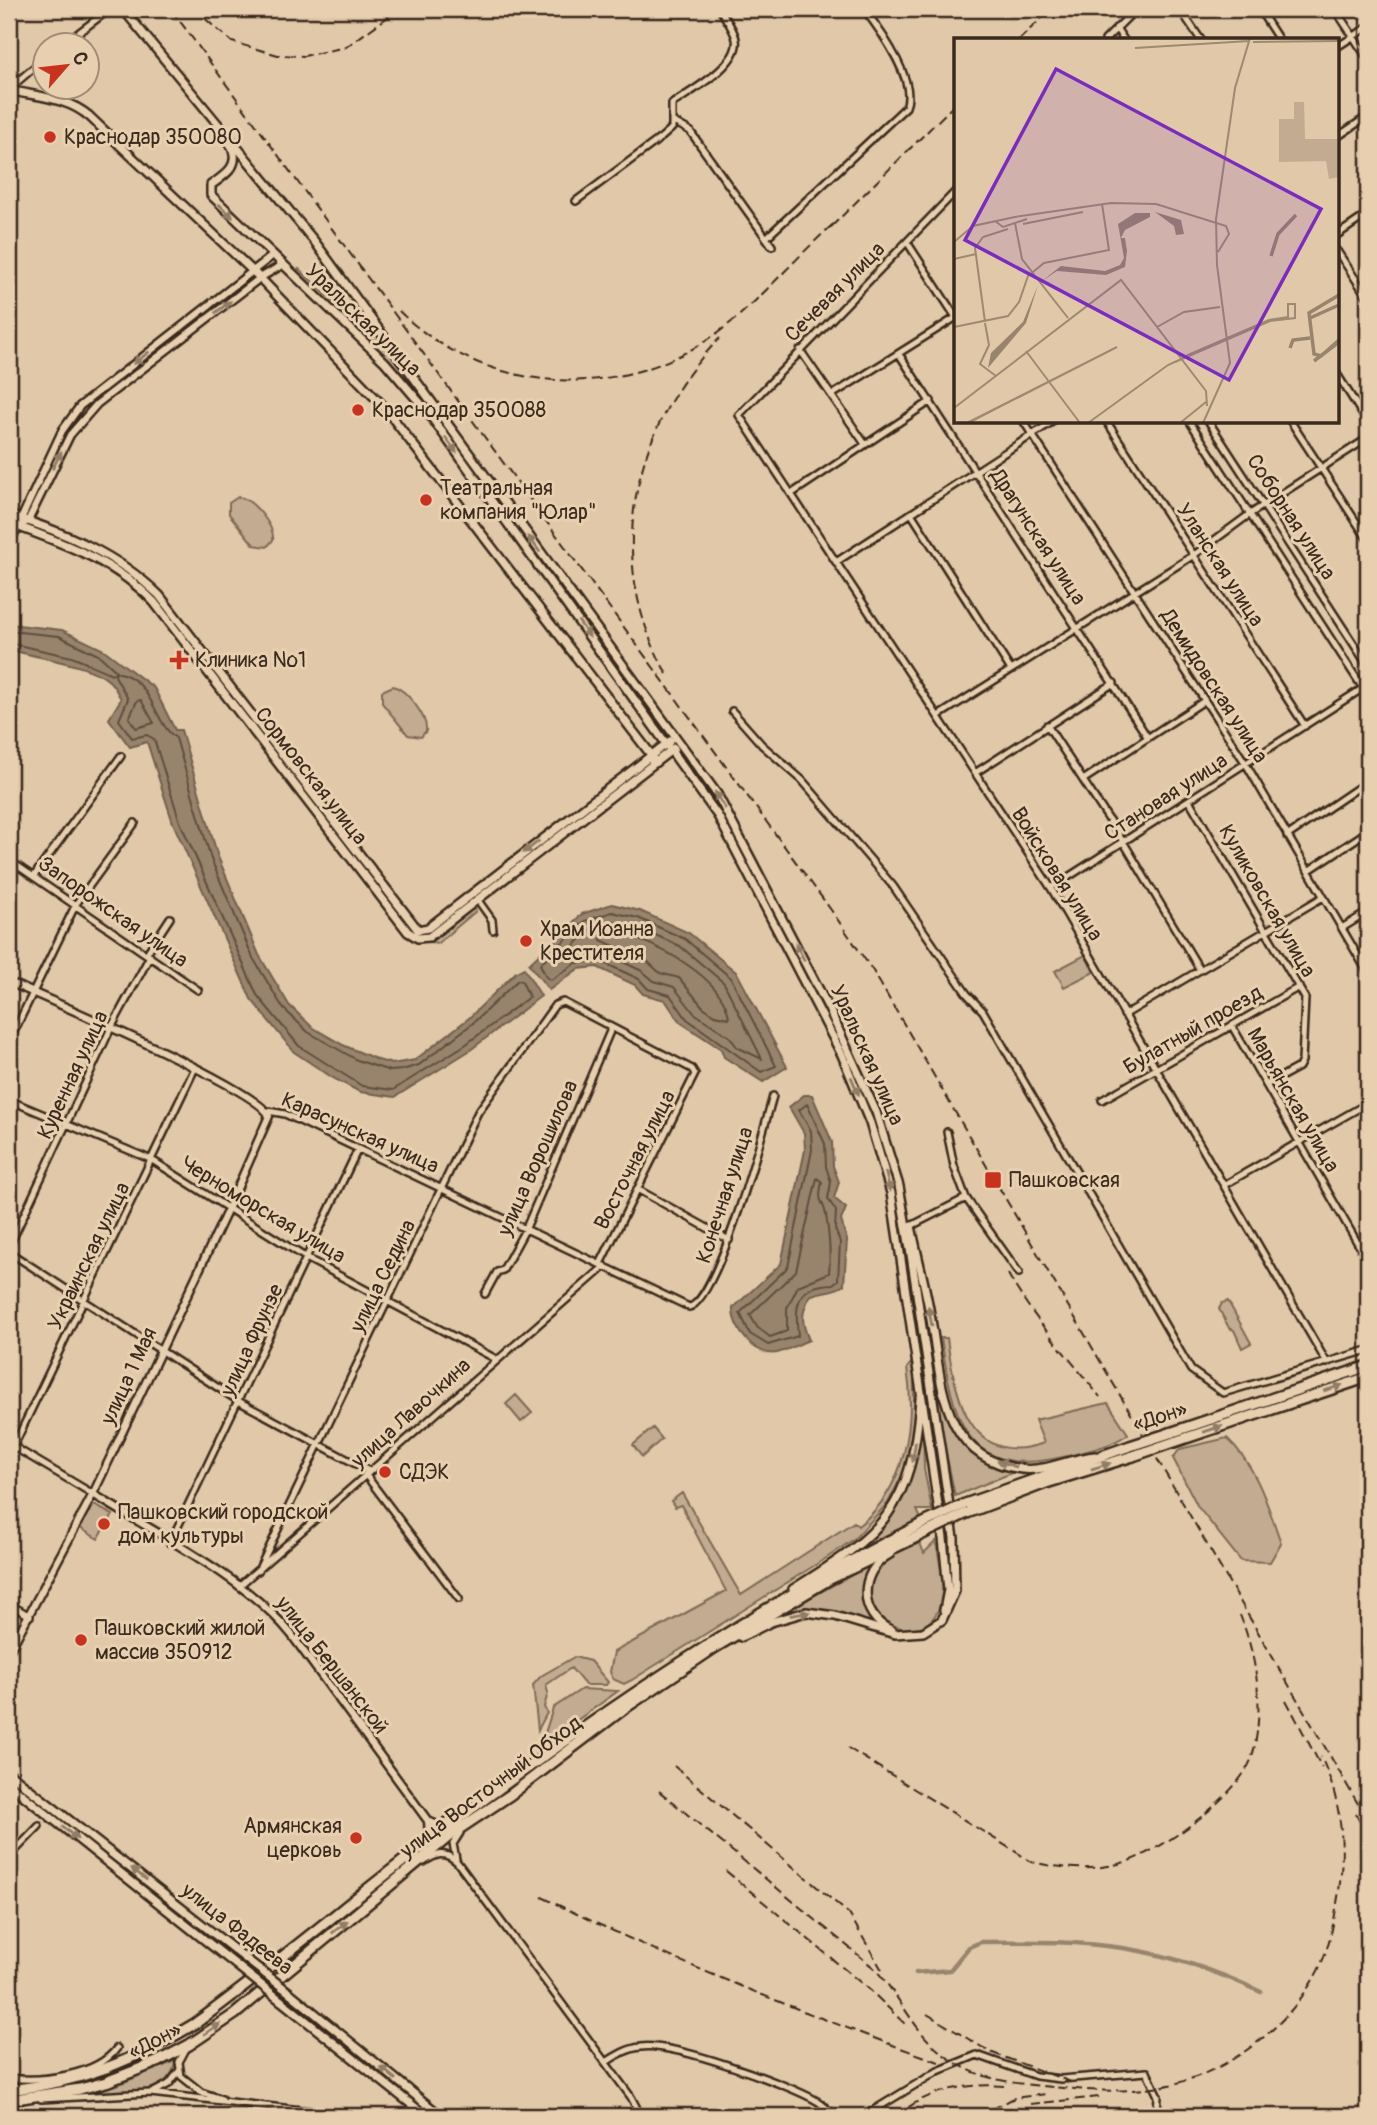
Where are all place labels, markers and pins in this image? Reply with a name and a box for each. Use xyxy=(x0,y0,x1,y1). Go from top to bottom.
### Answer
place label: Краснодар 350080 xyxy=(64,124,242,151)
marker: Краснодар 350080 xyxy=(42,129,58,145)
place label: Краснодар 350088 xyxy=(372,397,546,424)
marker: Краснодар 350088 xyxy=(350,402,366,418)
place label: Театральная компания "Юлар" xyxy=(440,475,597,526)
marker: Театральная компания "Юлар" xyxy=(418,492,434,508)
place label: Клиника №1 xyxy=(195,647,306,674)
marker: Клиника №1 xyxy=(169,650,189,670)
place label: Храм Иоанна Крестителя xyxy=(540,916,654,967)
marker: Храм Иоанна Крестителя xyxy=(518,933,534,949)
place label: Пашковская xyxy=(1009,1167,1120,1194)
marker: Пашковская xyxy=(983,1170,1003,1190)
place label: СДЭК xyxy=(399,1459,449,1486)
marker: СДЭК xyxy=(377,1464,393,1480)
place label: Пашковский городской дом культуры xyxy=(118,1499,328,1550)
marker: Пашковский городской дом культуры xyxy=(96,1516,112,1532)
place label: Пашковский жилой массив 350912 xyxy=(95,1615,265,1666)
marker: Пашковский жилой массив 350912 xyxy=(73,1632,89,1648)
place label: Армянская церковь xyxy=(243,1813,342,1864)
marker: Армянская церковь xyxy=(348,1830,364,1846)

